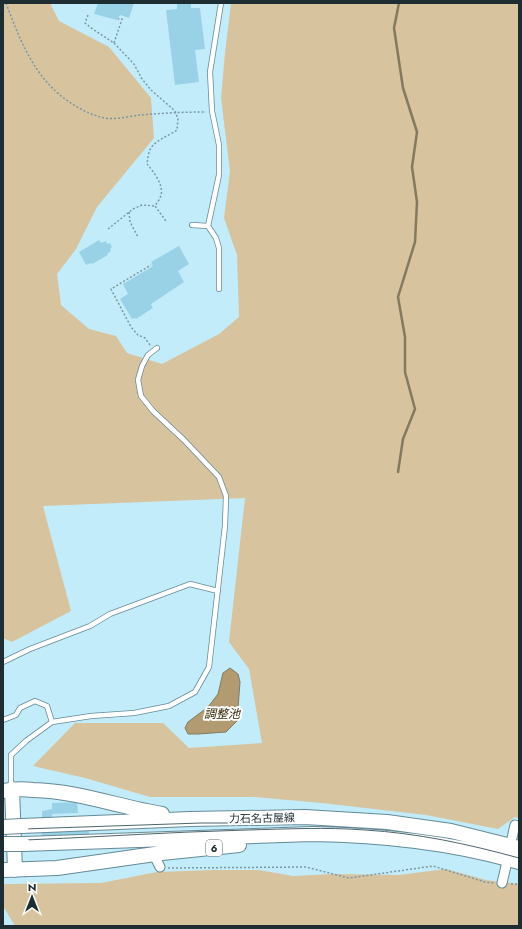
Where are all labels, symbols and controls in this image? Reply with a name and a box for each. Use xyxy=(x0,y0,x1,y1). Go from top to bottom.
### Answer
water label: 調整池 xyxy=(204,705,241,723)
street label: 力石名古屋線 xyxy=(229,809,295,827)
road number: 6 xyxy=(206,840,222,856)
north arrow xyxy=(12,877,52,917)
text: N xyxy=(28,879,36,895)

